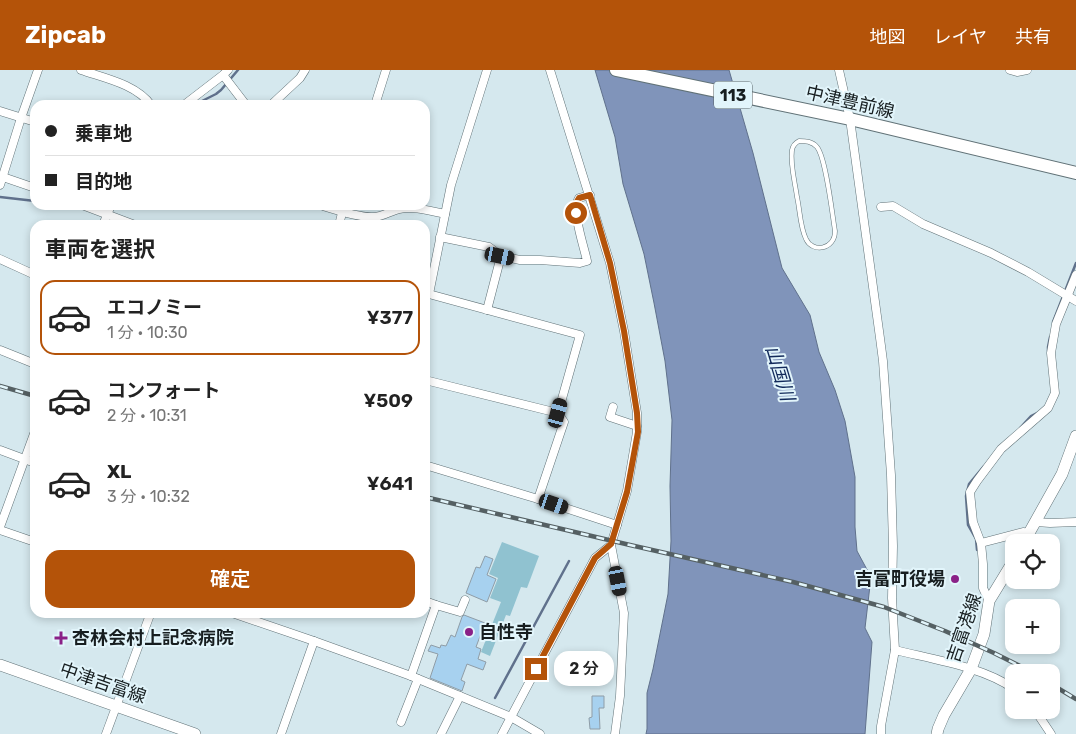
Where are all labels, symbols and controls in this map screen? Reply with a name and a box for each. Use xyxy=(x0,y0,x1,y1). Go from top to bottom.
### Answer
text: Zipcab xyxy=(25,21,106,49)
text: 地図 xyxy=(870,26,906,48)
text: レイヤ xyxy=(934,26,987,48)
text: 共有 xyxy=(1015,26,1051,48)
street label: 中津豊前線 xyxy=(804,81,896,123)
road number: 113 xyxy=(714,82,752,108)
text: 乗車地 xyxy=(75,122,132,145)
text: 目的地 xyxy=(75,170,132,193)
route start xyxy=(565,202,587,224)
text: 車両を選択 xyxy=(45,236,155,263)
car xyxy=(483,246,516,266)
icon: car xyxy=(47,295,92,340)
text: エコノミー xyxy=(107,296,202,319)
text: ¥377 xyxy=(367,306,413,329)
text: 1 分 · 10:30 xyxy=(107,323,188,342)
water label: 山国川 xyxy=(761,342,800,406)
icon: car xyxy=(47,378,92,423)
text: コンフォート xyxy=(107,379,220,402)
text: ¥509 xyxy=(364,389,413,412)
car xyxy=(546,397,569,429)
text: 2 分 · 10:31 xyxy=(107,406,187,425)
text: XL xyxy=(107,460,131,483)
icon: car xyxy=(47,461,92,506)
text: ¥641 xyxy=(367,472,413,495)
text: 3 分 · 10:32 xyxy=(107,487,190,506)
car xyxy=(537,492,570,516)
map controls xyxy=(1005,534,1060,719)
button: locate xyxy=(1005,534,1060,589)
button: 確定 xyxy=(45,550,415,608)
car xyxy=(607,565,628,597)
place label: 吉富町役場 xyxy=(855,568,945,590)
marker: 吉富町役場 xyxy=(949,573,961,585)
street label: 吉富港線 xyxy=(942,590,986,666)
button: + xyxy=(1005,599,1060,654)
place label: 自性寺 xyxy=(479,621,533,643)
marker: 自性寺 xyxy=(463,626,475,638)
place label: 杏林会村上記念病院 xyxy=(72,627,234,649)
marker: 杏林会村上記念病院 xyxy=(54,631,68,645)
callout: 2 分 xyxy=(554,652,614,686)
street label: 中津吉富線 xyxy=(57,658,149,708)
route end xyxy=(525,658,547,680)
text: 2 分 xyxy=(569,659,599,678)
button: − xyxy=(1005,664,1060,719)

